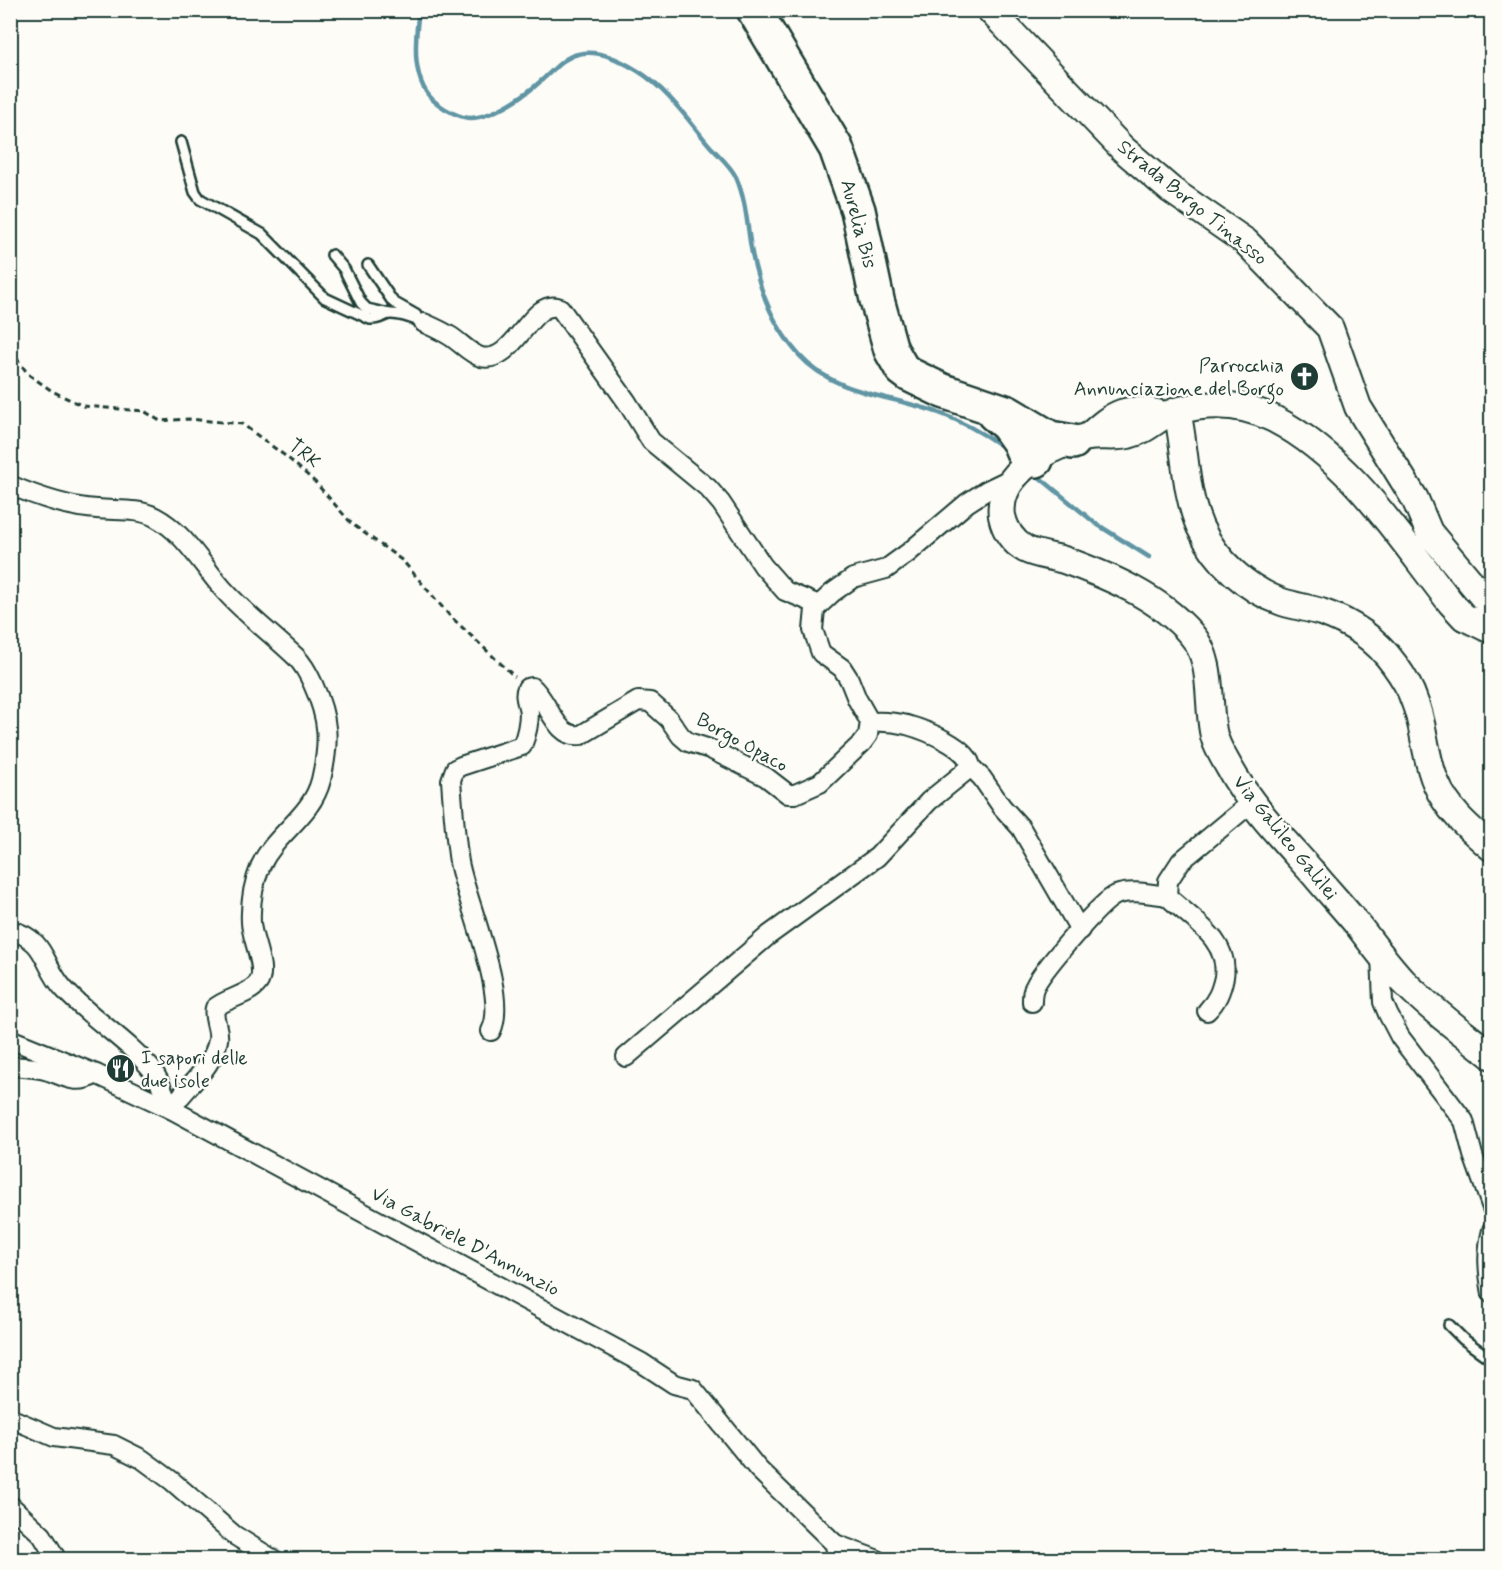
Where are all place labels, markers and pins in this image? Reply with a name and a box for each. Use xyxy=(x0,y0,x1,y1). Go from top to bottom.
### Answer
place label: Parrocchia Annunciazione del Borgo xyxy=(1074,353,1284,405)
church icon: Parrocchia Annunciazione del Borgo xyxy=(1289,361,1321,393)
place label: I sapori delle due isole xyxy=(141,1045,248,1095)
restaurant icon: I sapori delle due isole xyxy=(104,1053,136,1085)

